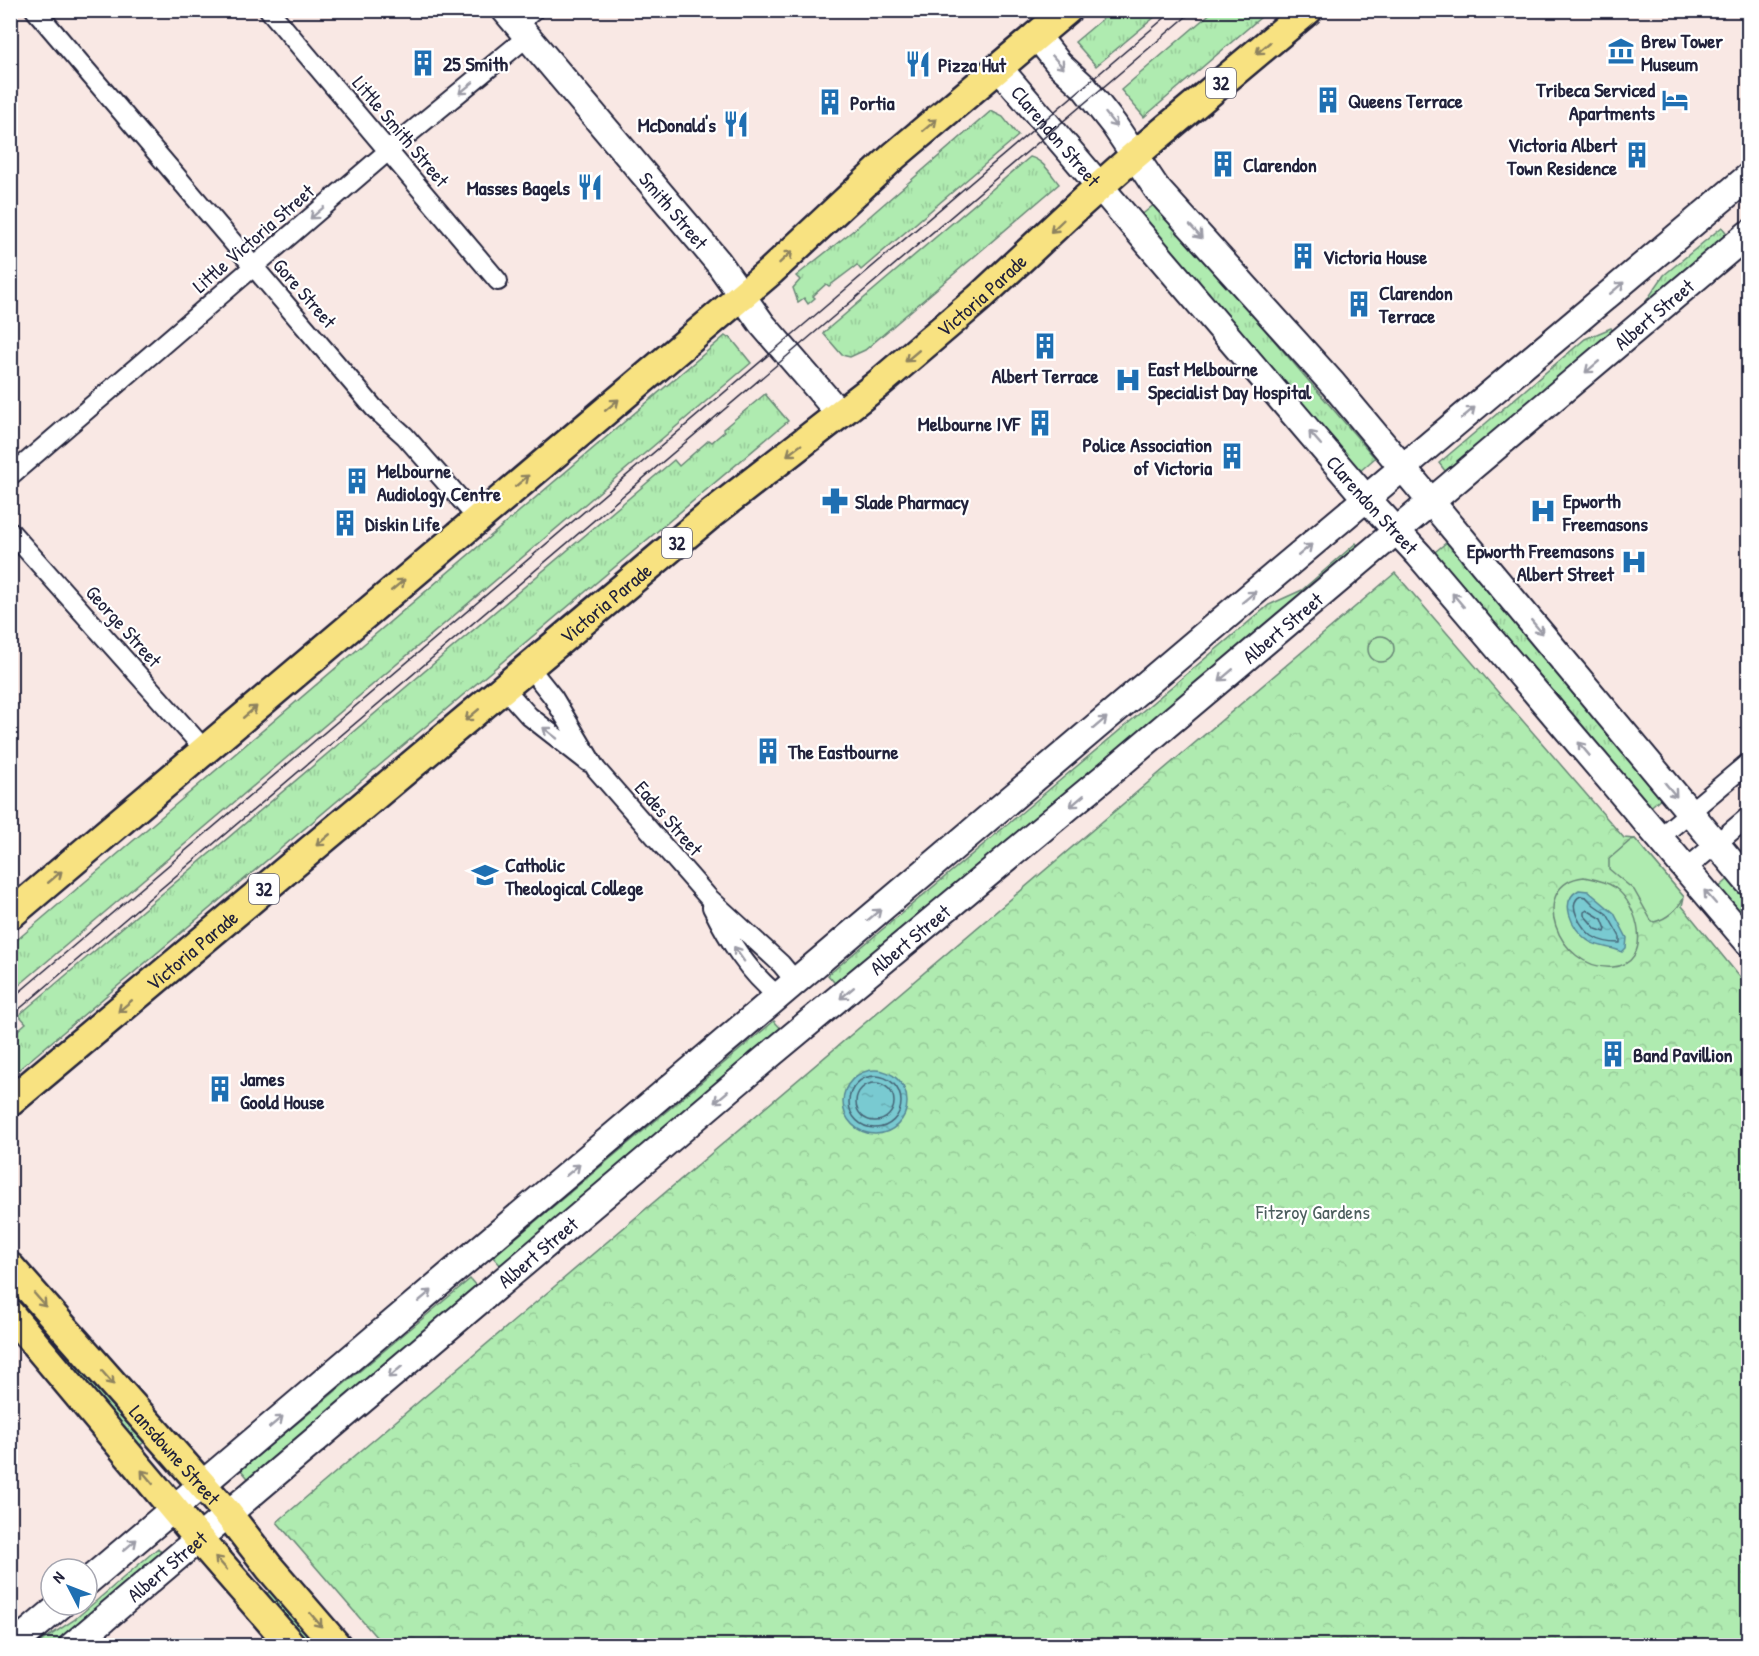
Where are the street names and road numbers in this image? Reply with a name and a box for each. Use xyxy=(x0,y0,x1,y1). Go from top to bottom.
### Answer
road number: 32 xyxy=(1206,68,1236,98)
street label: Little Smith Street xyxy=(347,70,456,193)
street label: Clarendon Street xyxy=(1006,79,1108,193)
street label: Smith Street xyxy=(634,166,715,255)
street label: Little Victoria Street xyxy=(186,177,320,298)
street label: Victoria Parade xyxy=(931,247,1032,342)
street label: Gore Street xyxy=(267,252,344,335)
street label: Albert Street xyxy=(1608,271,1700,355)
street label: Clarendon Street xyxy=(1321,449,1426,561)
road number: 32 xyxy=(662,528,692,558)
street label: Victoria Parade xyxy=(554,556,657,649)
street label: George Street xyxy=(80,579,169,674)
street label: Albert Street xyxy=(1236,585,1329,669)
street label: Eades Street xyxy=(629,775,710,862)
road number: 32 xyxy=(249,874,279,904)
street label: Albert Street xyxy=(864,897,956,980)
street label: Victoria Parade xyxy=(140,903,243,996)
street label: Albert Street xyxy=(492,1209,584,1293)
street label: Lansdowne Street xyxy=(124,1398,228,1511)
street label: Albert Street xyxy=(121,1523,213,1608)

